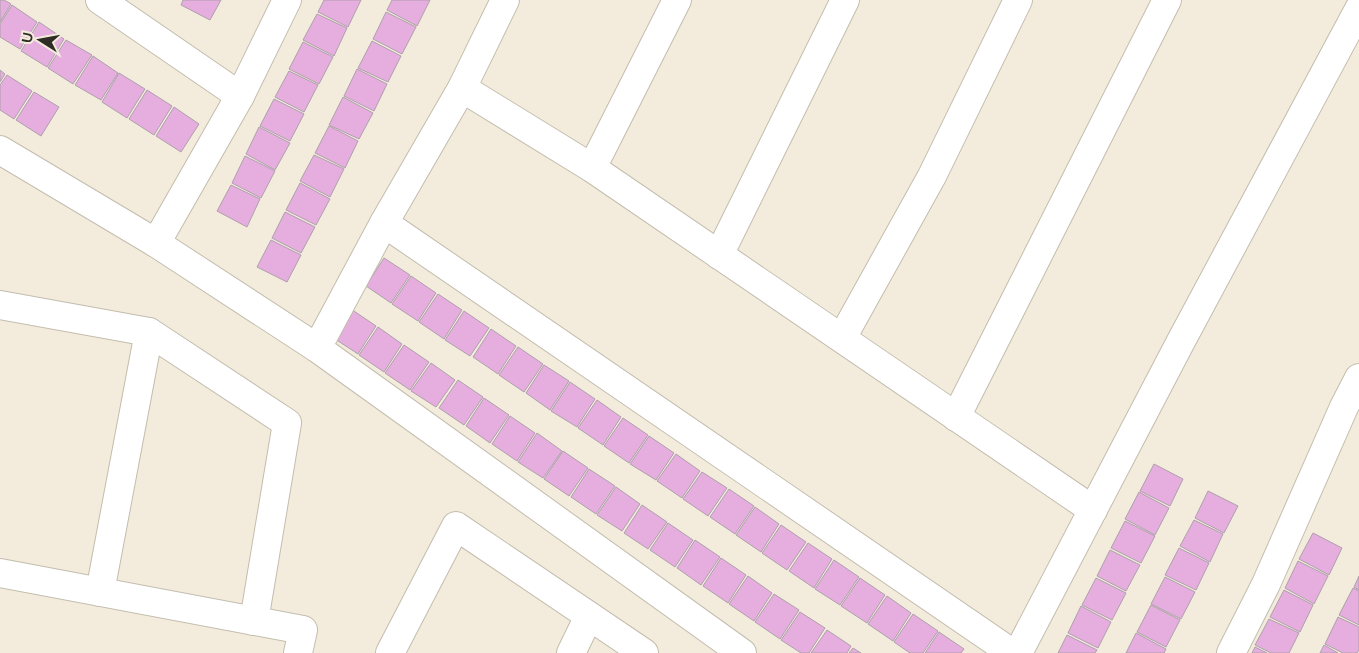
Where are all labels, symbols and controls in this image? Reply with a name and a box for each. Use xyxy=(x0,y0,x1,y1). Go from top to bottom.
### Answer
north arrow xyxy=(15,15,65,65)
text: U xyxy=(18,31,36,44)

